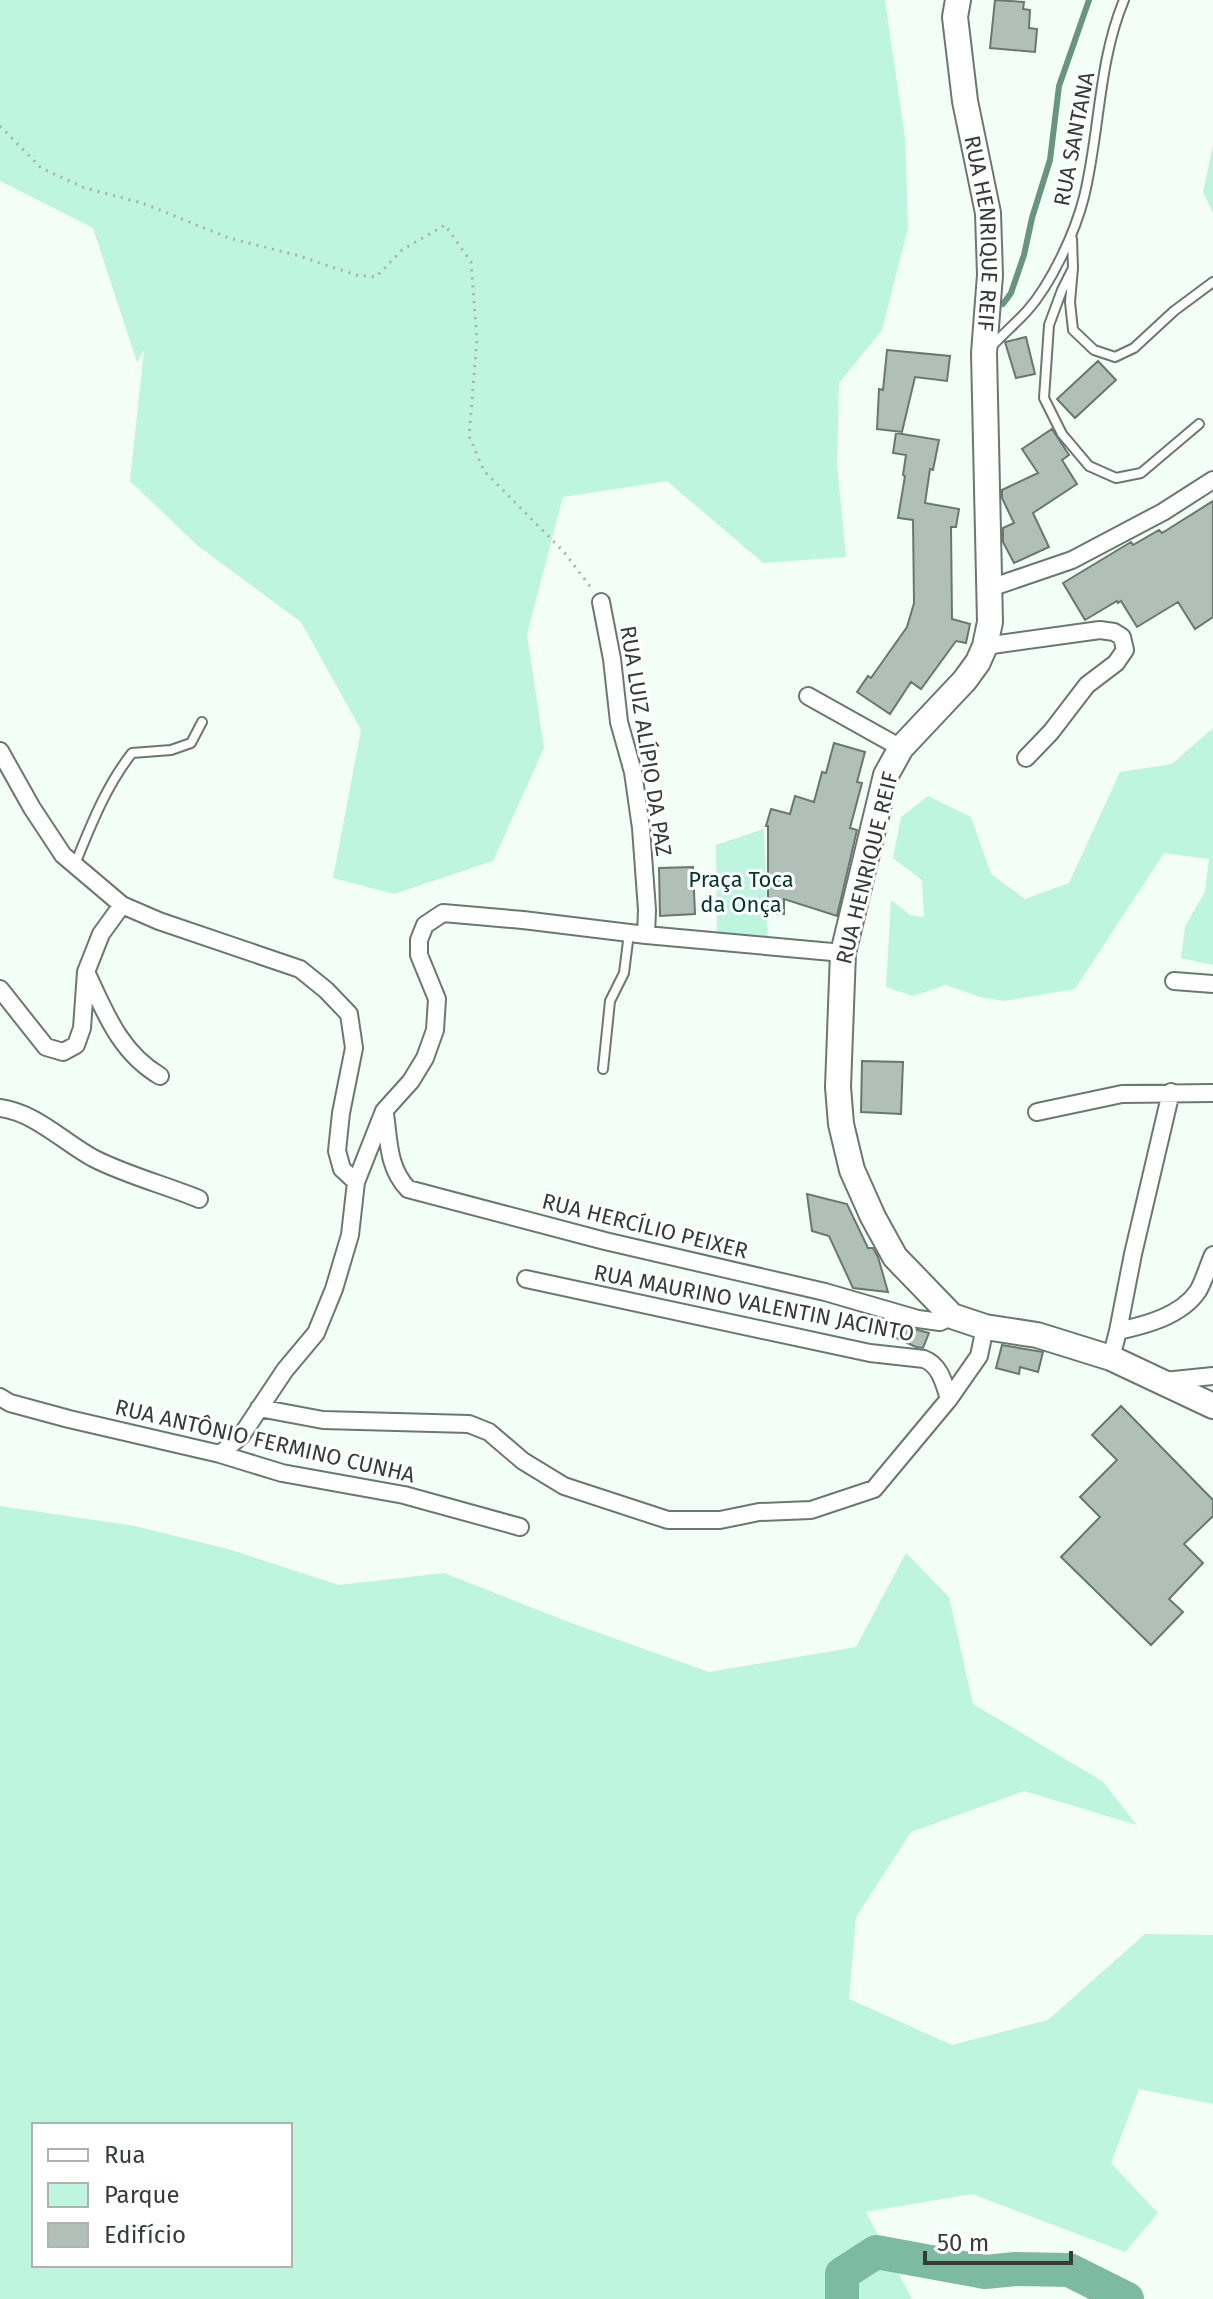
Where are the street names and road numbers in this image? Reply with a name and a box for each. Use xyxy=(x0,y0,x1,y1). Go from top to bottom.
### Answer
street label: RUA SANTANA xyxy=(1048,69,1100,208)
street label: RUA HENRIQUE REIF xyxy=(959,133,1004,333)
street label: RUA LUIZ ALÍPIO DA PAZ xyxy=(614,624,678,858)
street label: RUA HENRIQUE REIF xyxy=(830,769,904,967)
street label: RUA HERCÍLIO PEIXER xyxy=(539,1187,751,1265)
street label: RUA MAURINO VALENTIN JACINTO xyxy=(592,1259,916,1347)
street label: RUA ANTÔNIO FERMINO CUNHA xyxy=(112,1393,418,1489)

